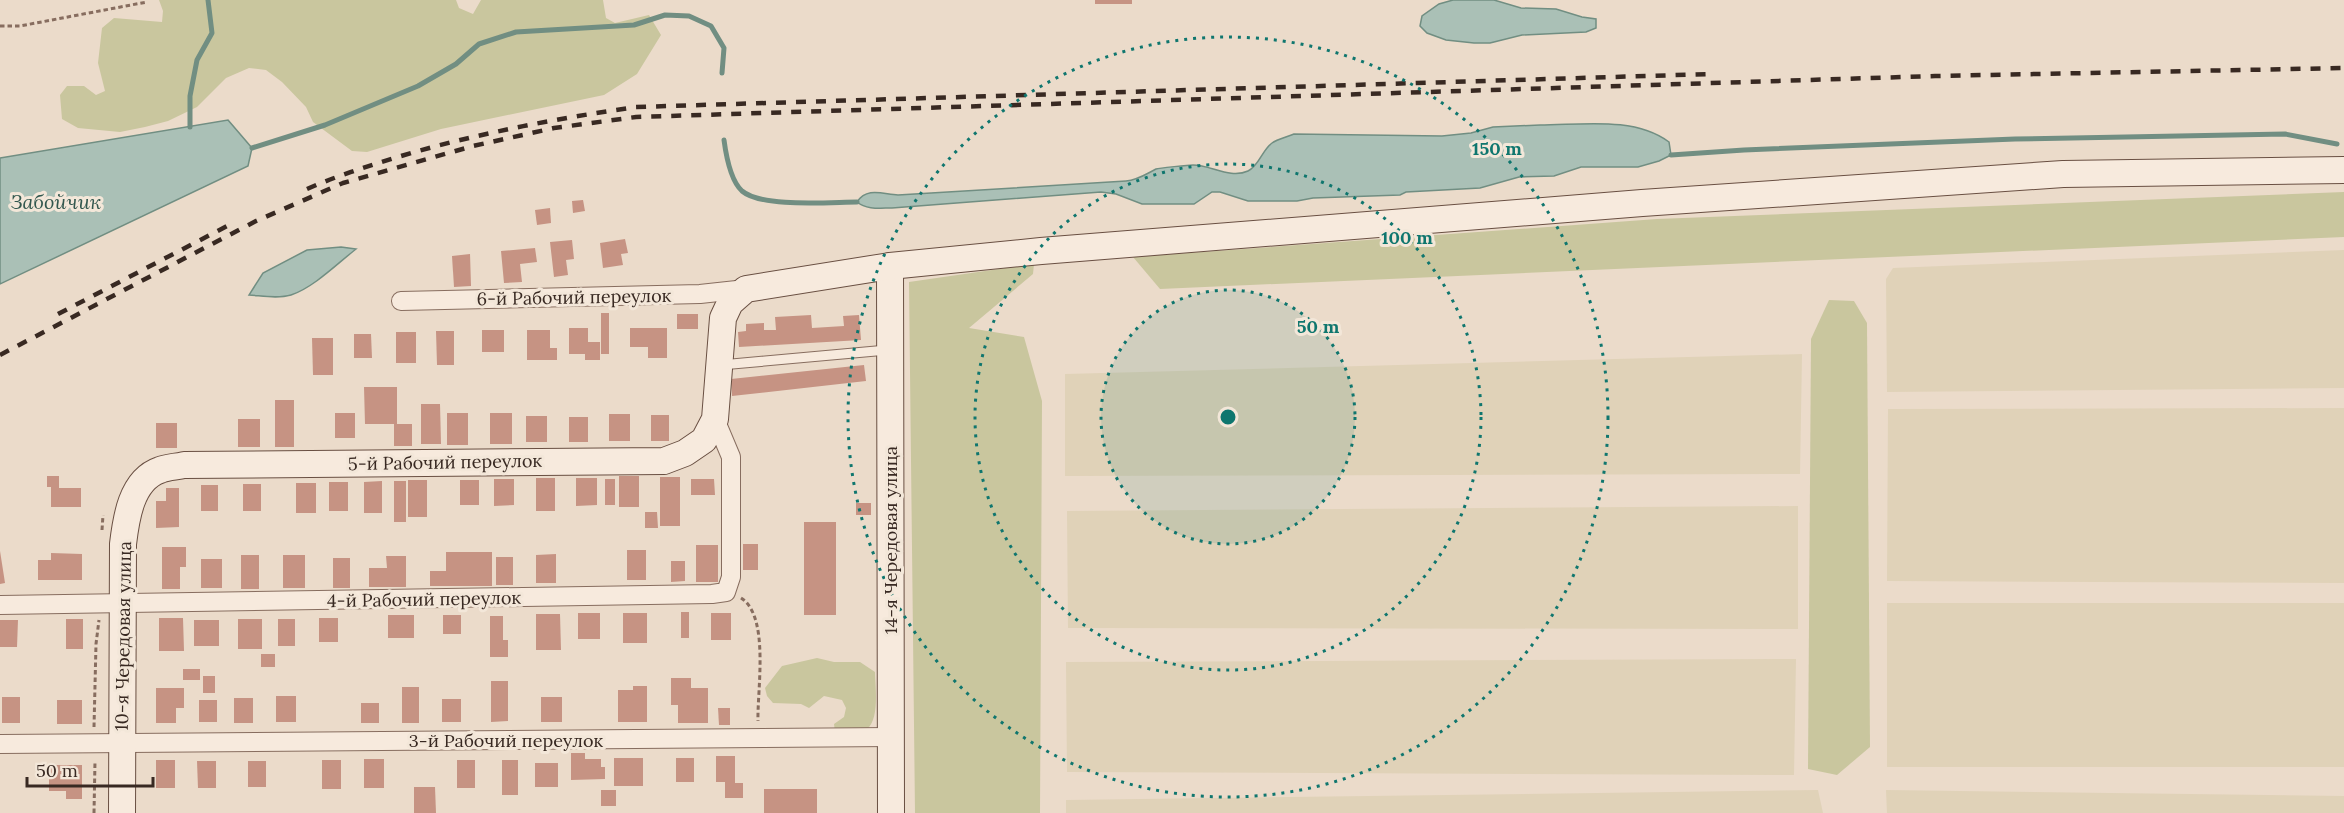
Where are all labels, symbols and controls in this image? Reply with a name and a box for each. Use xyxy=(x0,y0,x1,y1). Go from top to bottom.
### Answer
text: 150 m xyxy=(1472,137,1522,160)
water label: Забойчик xyxy=(11,189,102,214)
text: 100 m xyxy=(1381,226,1433,249)
street label: 6-й Рабочий переулок xyxy=(476,284,672,310)
text: 50 m xyxy=(1297,315,1340,338)
centre of rings xyxy=(1218,407,1238,427)
street label: 14-я Чередовая улица xyxy=(879,446,902,634)
street label: 5-й Рабочий переулок xyxy=(348,449,543,475)
street label: 10-я Чередовая улица xyxy=(110,541,136,731)
street label: 4-й Рабочий переулок xyxy=(327,586,522,612)
street label: 3-й Рабочий переулок xyxy=(409,729,603,752)
scale bar xyxy=(27,750,153,788)
text: 50 m xyxy=(36,759,78,782)

